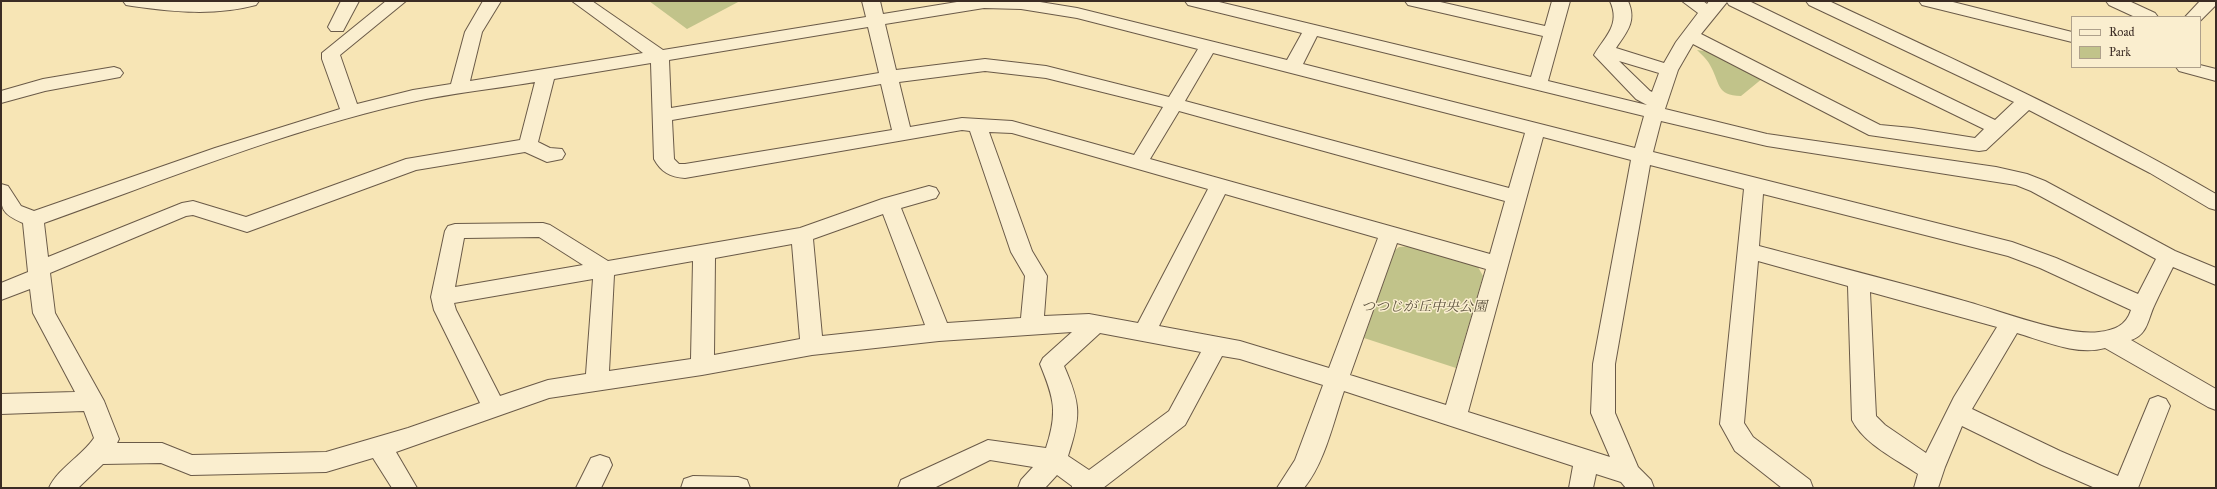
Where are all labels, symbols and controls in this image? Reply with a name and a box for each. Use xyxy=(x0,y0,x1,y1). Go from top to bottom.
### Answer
legend xyxy=(2071,16,2201,68)
text: Road xyxy=(2109,25,2135,39)
text: Park xyxy=(2109,45,2131,59)
park label: つつじが丘中央公園 xyxy=(1361,300,1487,316)

